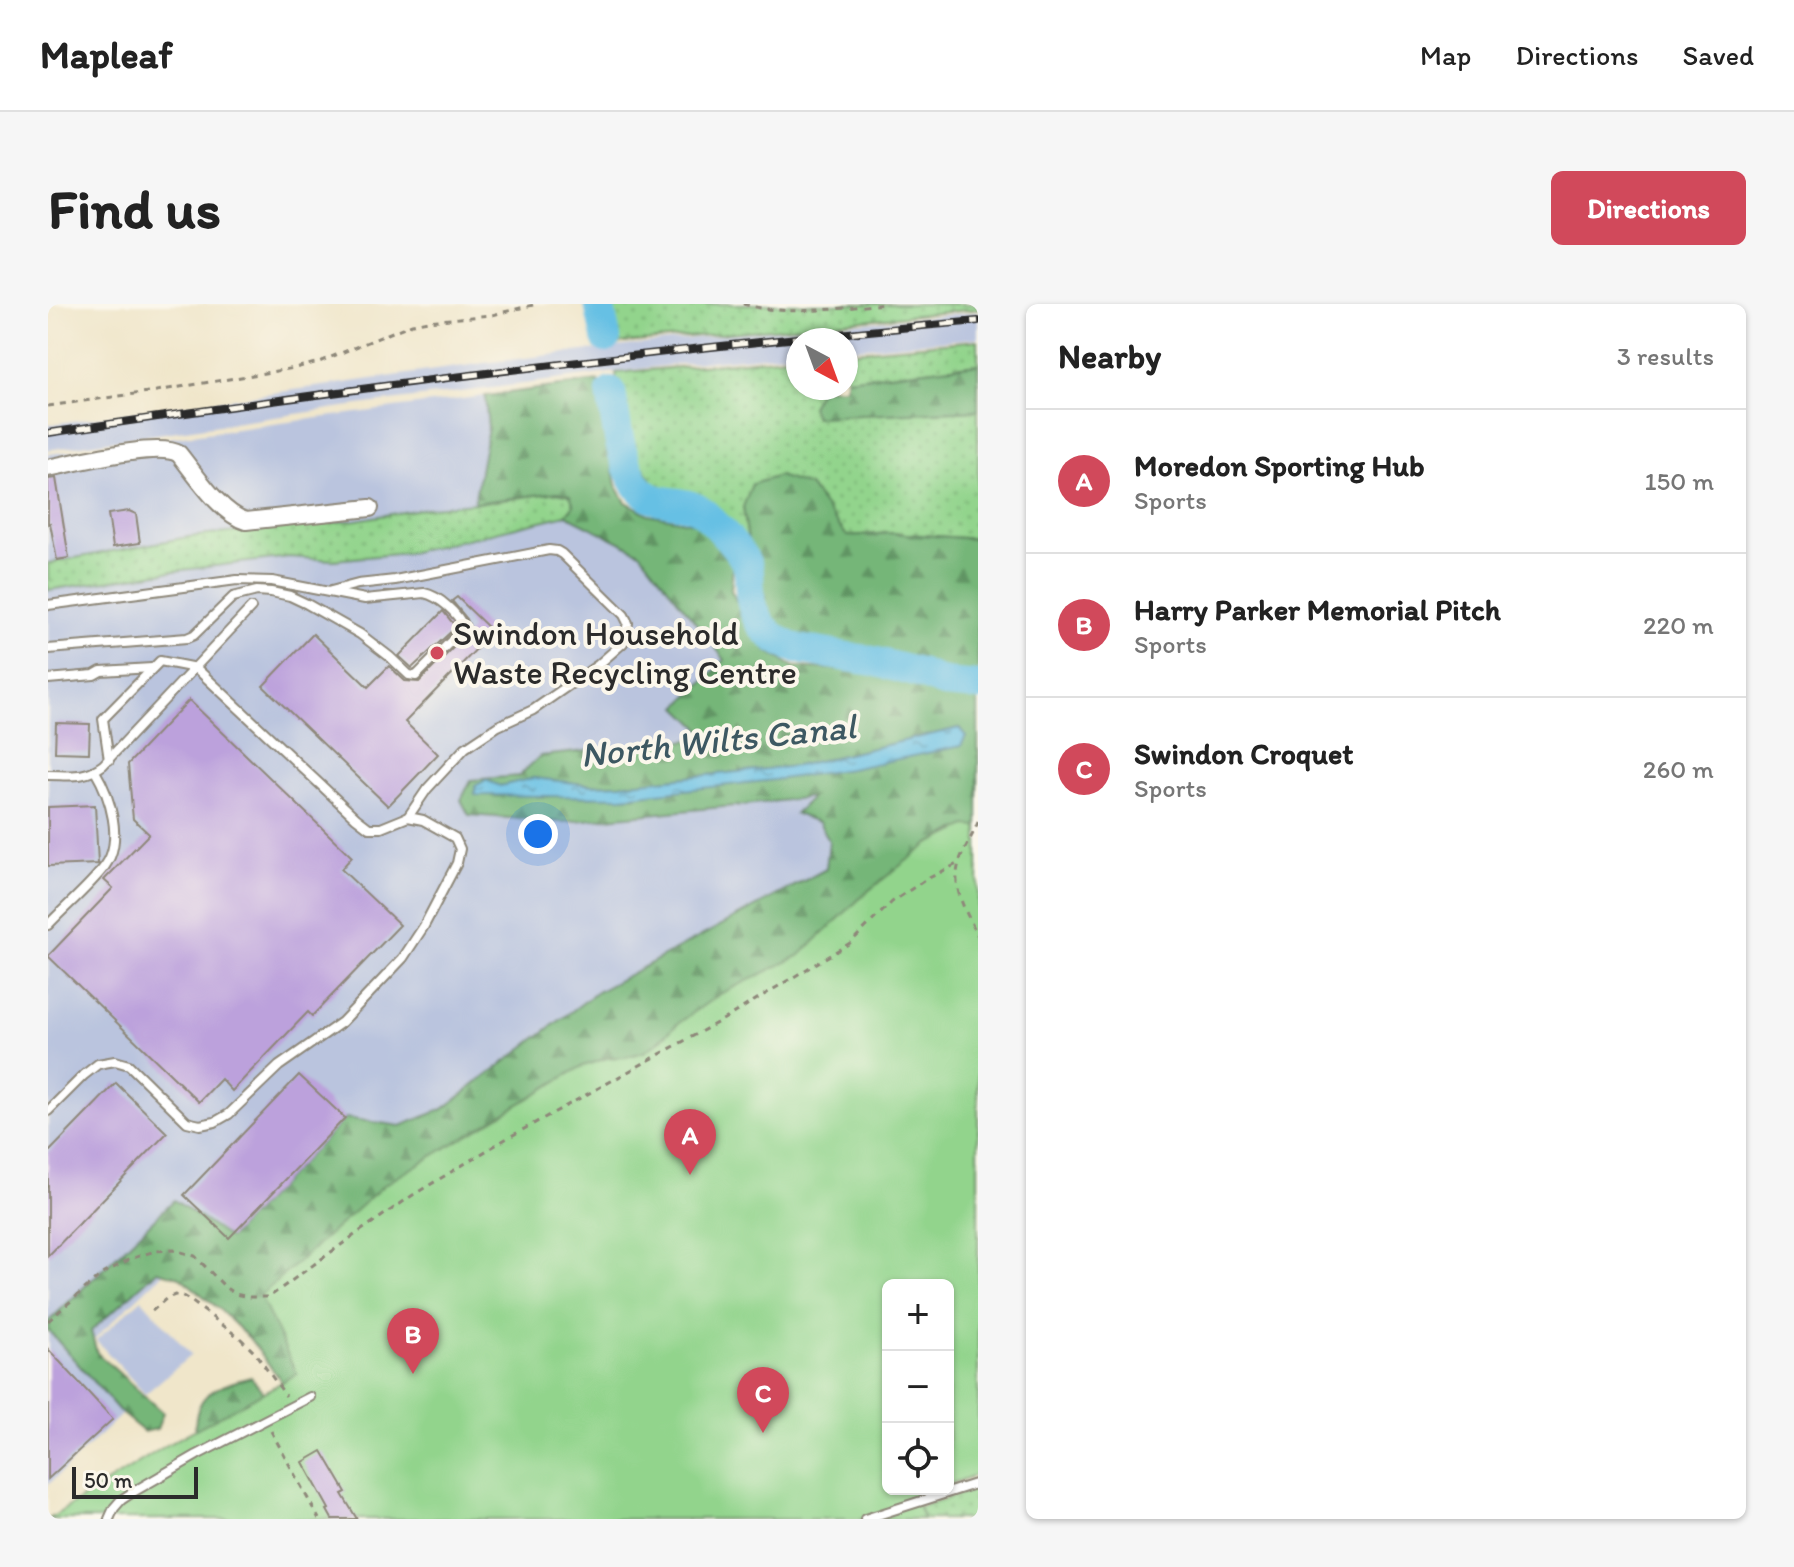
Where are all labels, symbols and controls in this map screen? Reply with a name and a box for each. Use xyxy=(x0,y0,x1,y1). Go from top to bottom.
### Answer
text: Mapleaf xyxy=(40,32,173,78)
text: Map xyxy=(1420,38,1471,72)
text: Directions xyxy=(1515,38,1639,72)
text: Saved xyxy=(1683,38,1754,72)
button: Directions xyxy=(1551,171,1746,245)
text: Find us xyxy=(48,175,221,242)
north arrow xyxy=(786,328,858,400)
text: Nearby xyxy=(1058,336,1161,377)
text: 3 results xyxy=(1617,340,1714,372)
text: Moredon Sporting Hub xyxy=(1134,447,1425,484)
text: A xyxy=(1076,465,1092,497)
text: 150 m xyxy=(1645,465,1714,497)
text: Sports xyxy=(1134,484,1207,516)
text: Harry Parker Memorial Pitch xyxy=(1134,591,1501,628)
text: B xyxy=(1076,609,1092,641)
text: 220 m xyxy=(1643,609,1714,641)
place label: Swindon Household Waste Recycling Centre xyxy=(453,613,797,693)
text: Sports xyxy=(1134,628,1207,660)
marker: Swindon Household Waste Recycling Centre xyxy=(428,644,446,662)
water label: North Wilts Canal xyxy=(578,704,861,776)
text: Swindon Croquet xyxy=(1134,735,1354,772)
text: C xyxy=(1076,753,1092,785)
text: 260 m xyxy=(1643,753,1714,785)
text: Sports xyxy=(1134,772,1207,804)
your location xyxy=(518,814,558,854)
pin: A xyxy=(664,1109,716,1175)
map controls xyxy=(882,1279,954,1495)
button: + xyxy=(882,1279,954,1351)
pin: B xyxy=(387,1308,439,1374)
button: − xyxy=(882,1351,954,1423)
pin: C xyxy=(737,1367,789,1433)
button: locate xyxy=(882,1423,954,1495)
scale bar xyxy=(72,1463,198,1499)
text: 50 m xyxy=(84,1467,133,1494)

